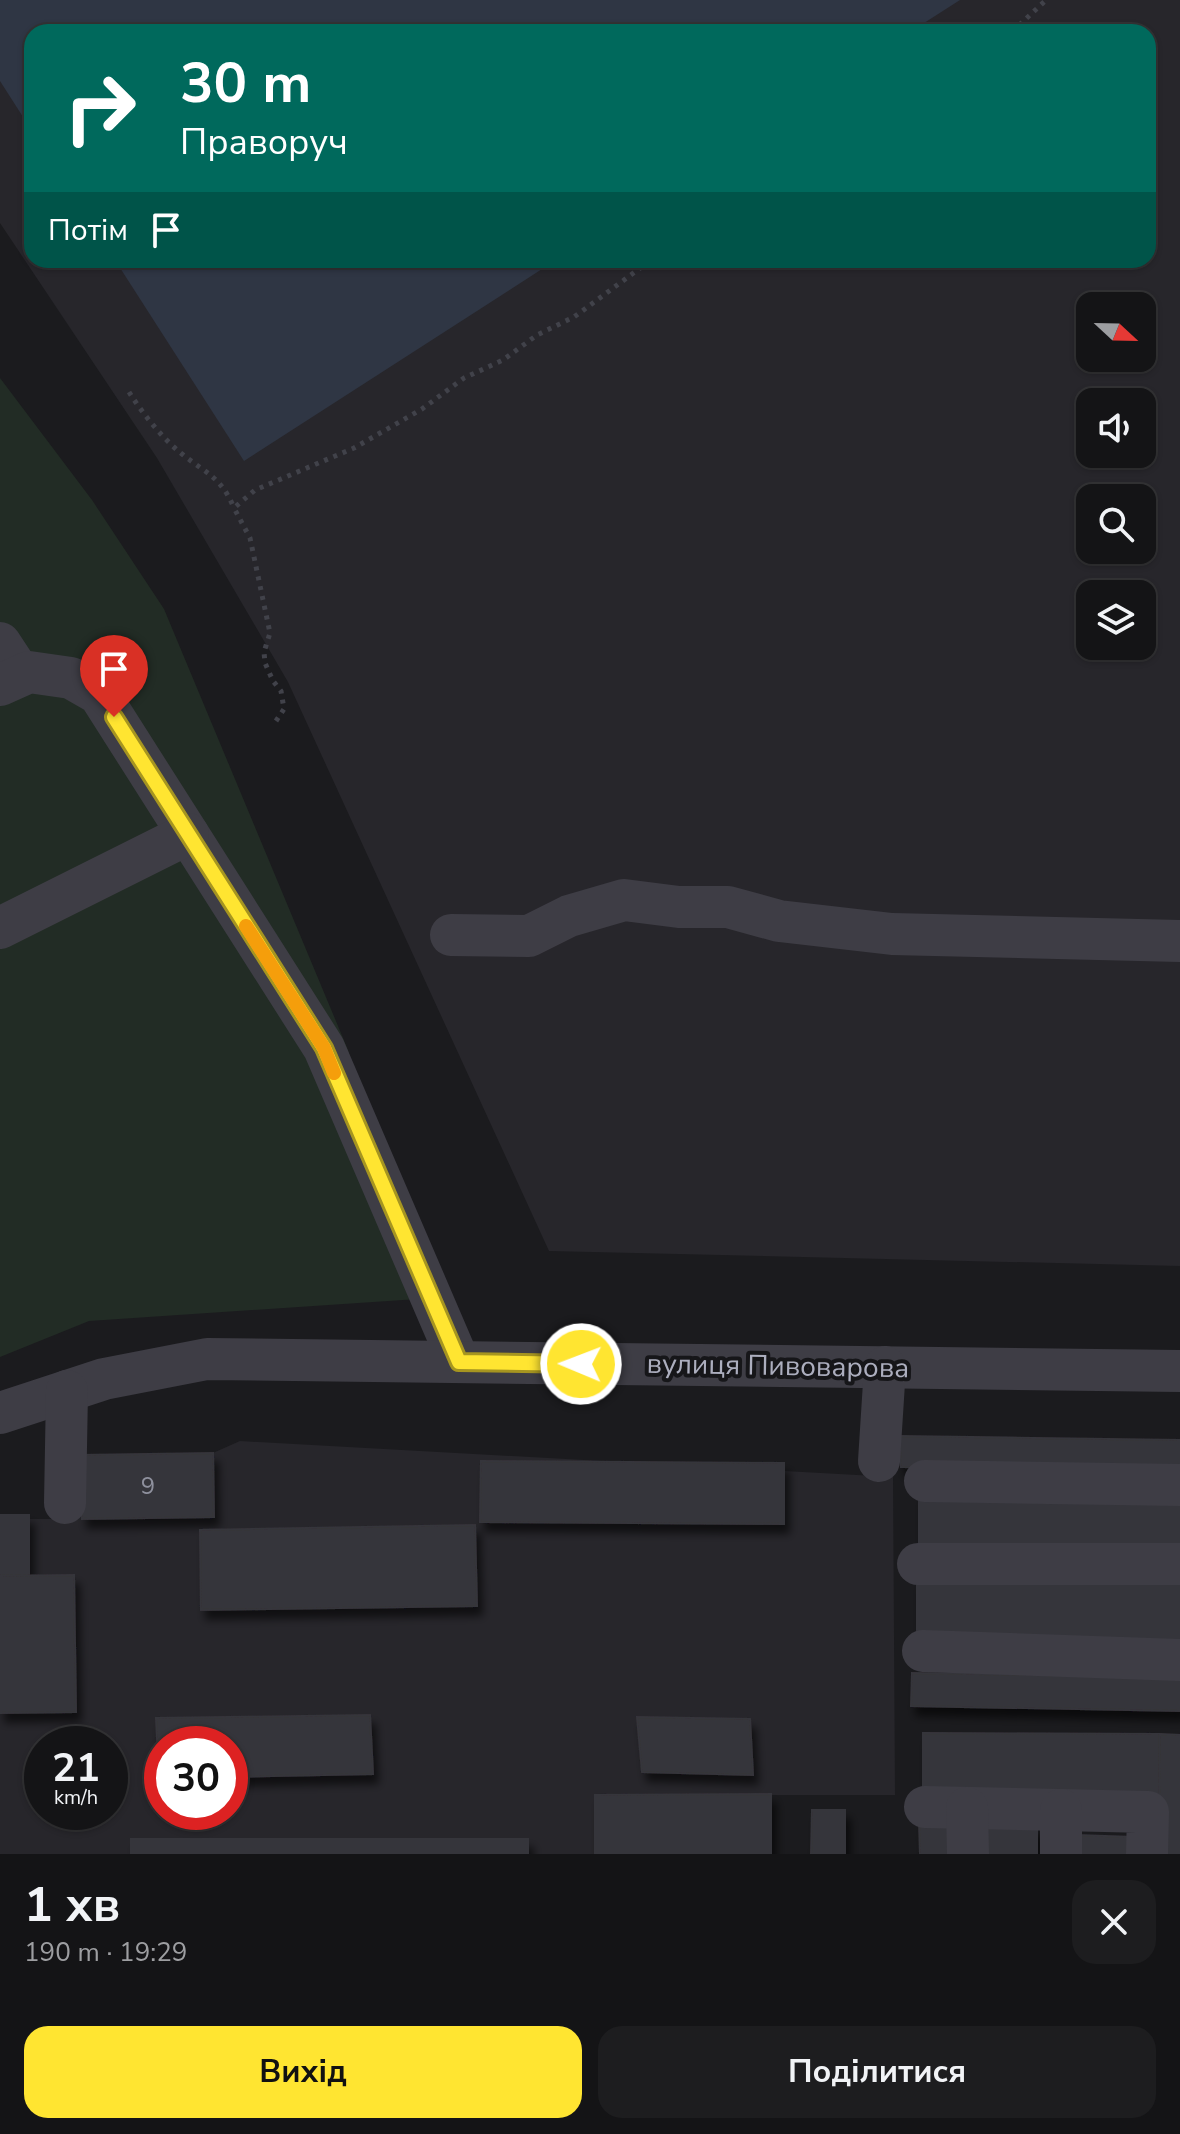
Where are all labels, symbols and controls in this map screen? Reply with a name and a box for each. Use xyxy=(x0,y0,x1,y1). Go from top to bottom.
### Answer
text: 30 m xyxy=(180,45,311,122)
icon: right xyxy=(48,56,152,160)
text: Праворуч xyxy=(180,118,348,167)
icon: arrive xyxy=(144,208,188,252)
text: Потім xyxy=(48,210,128,251)
north arrow xyxy=(1076,292,1156,372)
map controls xyxy=(1076,292,1156,660)
button: sound xyxy=(1076,388,1156,468)
button: search xyxy=(1076,484,1156,564)
button: layers xyxy=(1076,580,1156,660)
pin xyxy=(80,635,148,717)
icon: arrive xyxy=(92,647,136,691)
position arrow xyxy=(539,1322,623,1406)
street label: вулиця Пивоварова xyxy=(646,1345,910,1387)
house number: 9 xyxy=(141,1470,155,1502)
speed limit sign: 30 xyxy=(144,1726,248,1830)
text: 21 xyxy=(52,1741,100,1795)
text: km/h xyxy=(54,1784,98,1811)
text: 1 хв xyxy=(24,1872,120,1938)
button: close xyxy=(1072,1880,1156,1964)
text: 190 m · 19:29 xyxy=(24,1935,187,1970)
button: Вихід xyxy=(24,2026,582,2118)
button: Поділитися xyxy=(598,2026,1156,2118)

